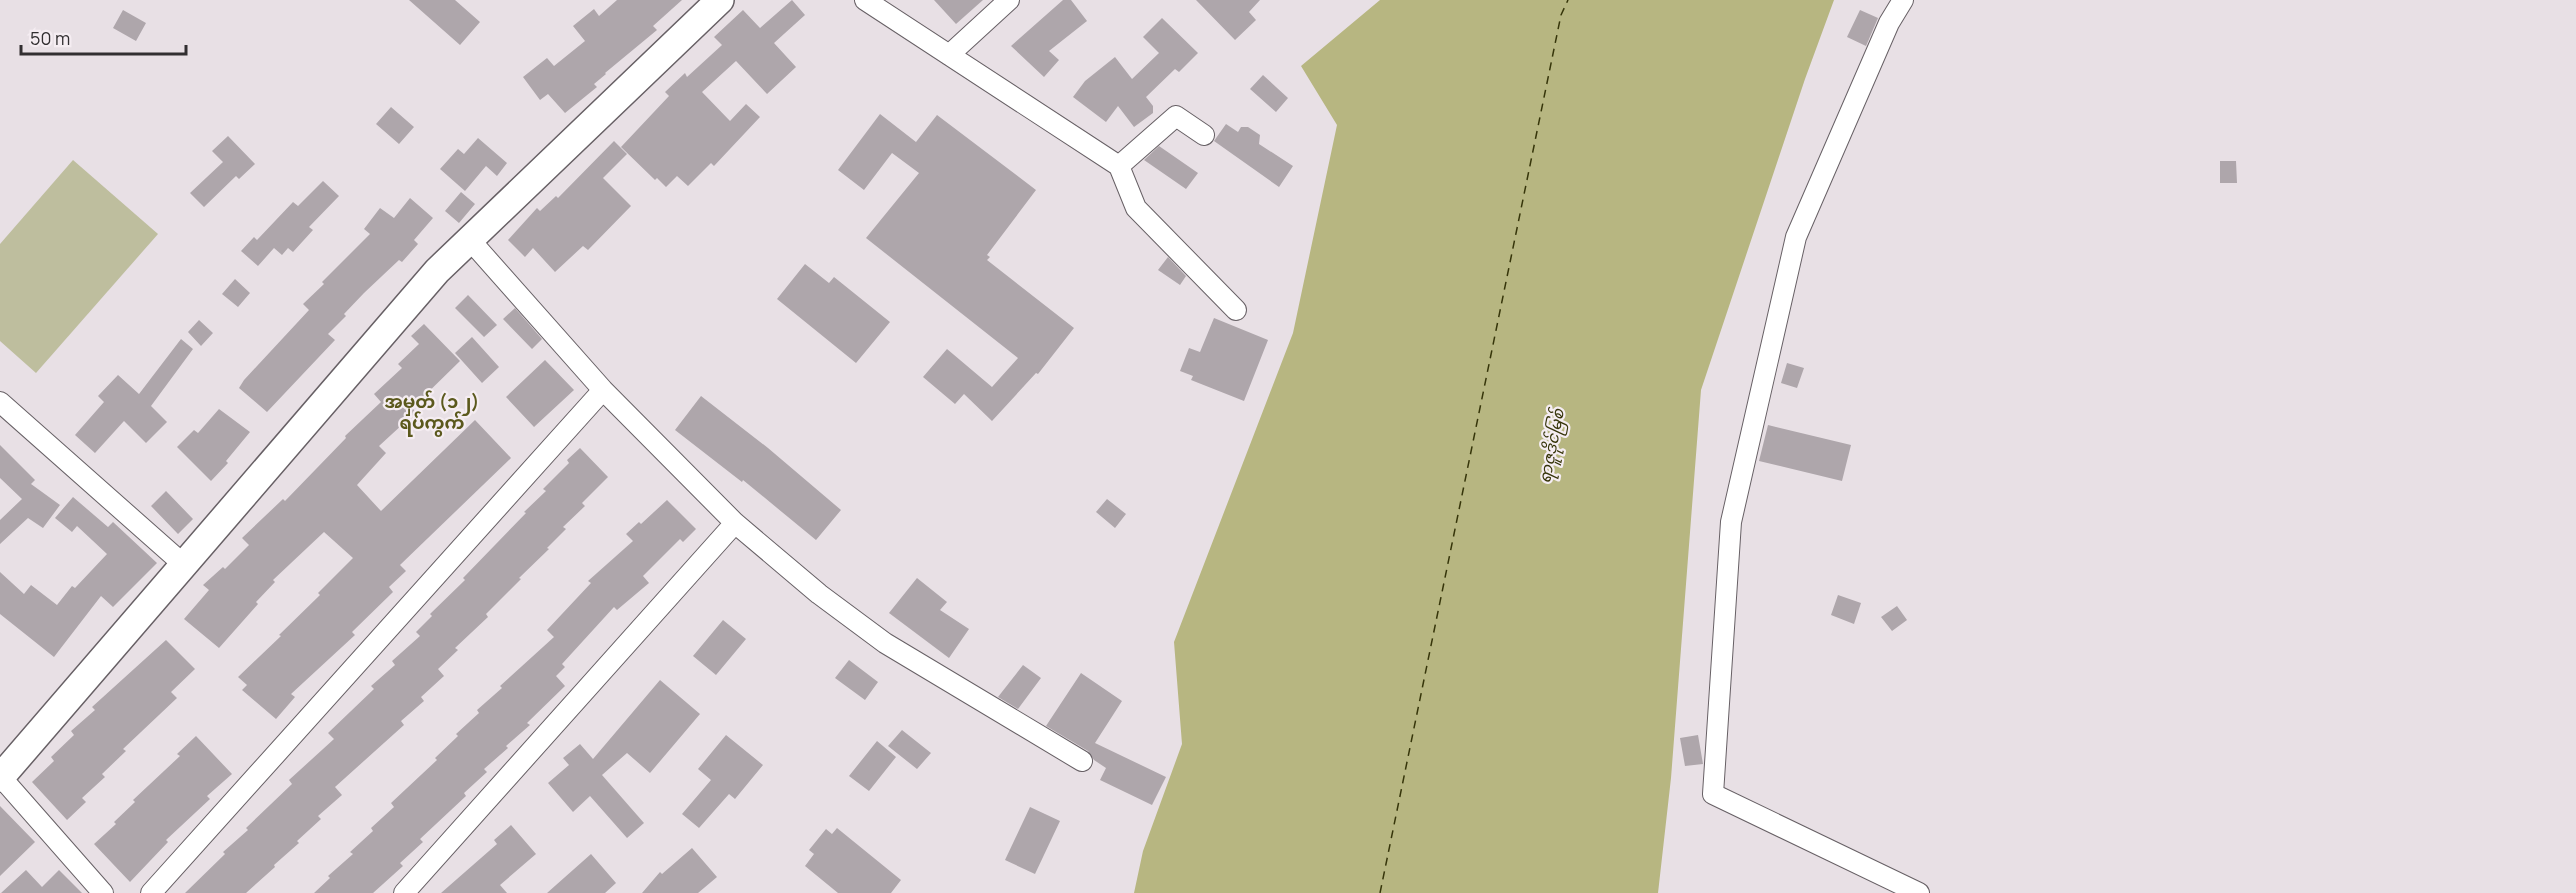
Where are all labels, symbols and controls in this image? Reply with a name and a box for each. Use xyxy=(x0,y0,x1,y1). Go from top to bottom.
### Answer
scale bar xyxy=(21,18,186,56)
text: 50 m xyxy=(30,26,70,50)
district label: အမှတ် (၁၂) ရပ်ကွက် xyxy=(384,389,480,437)
water label: ရာဇူဒိုင်မြစ် xyxy=(1533,406,1572,486)

